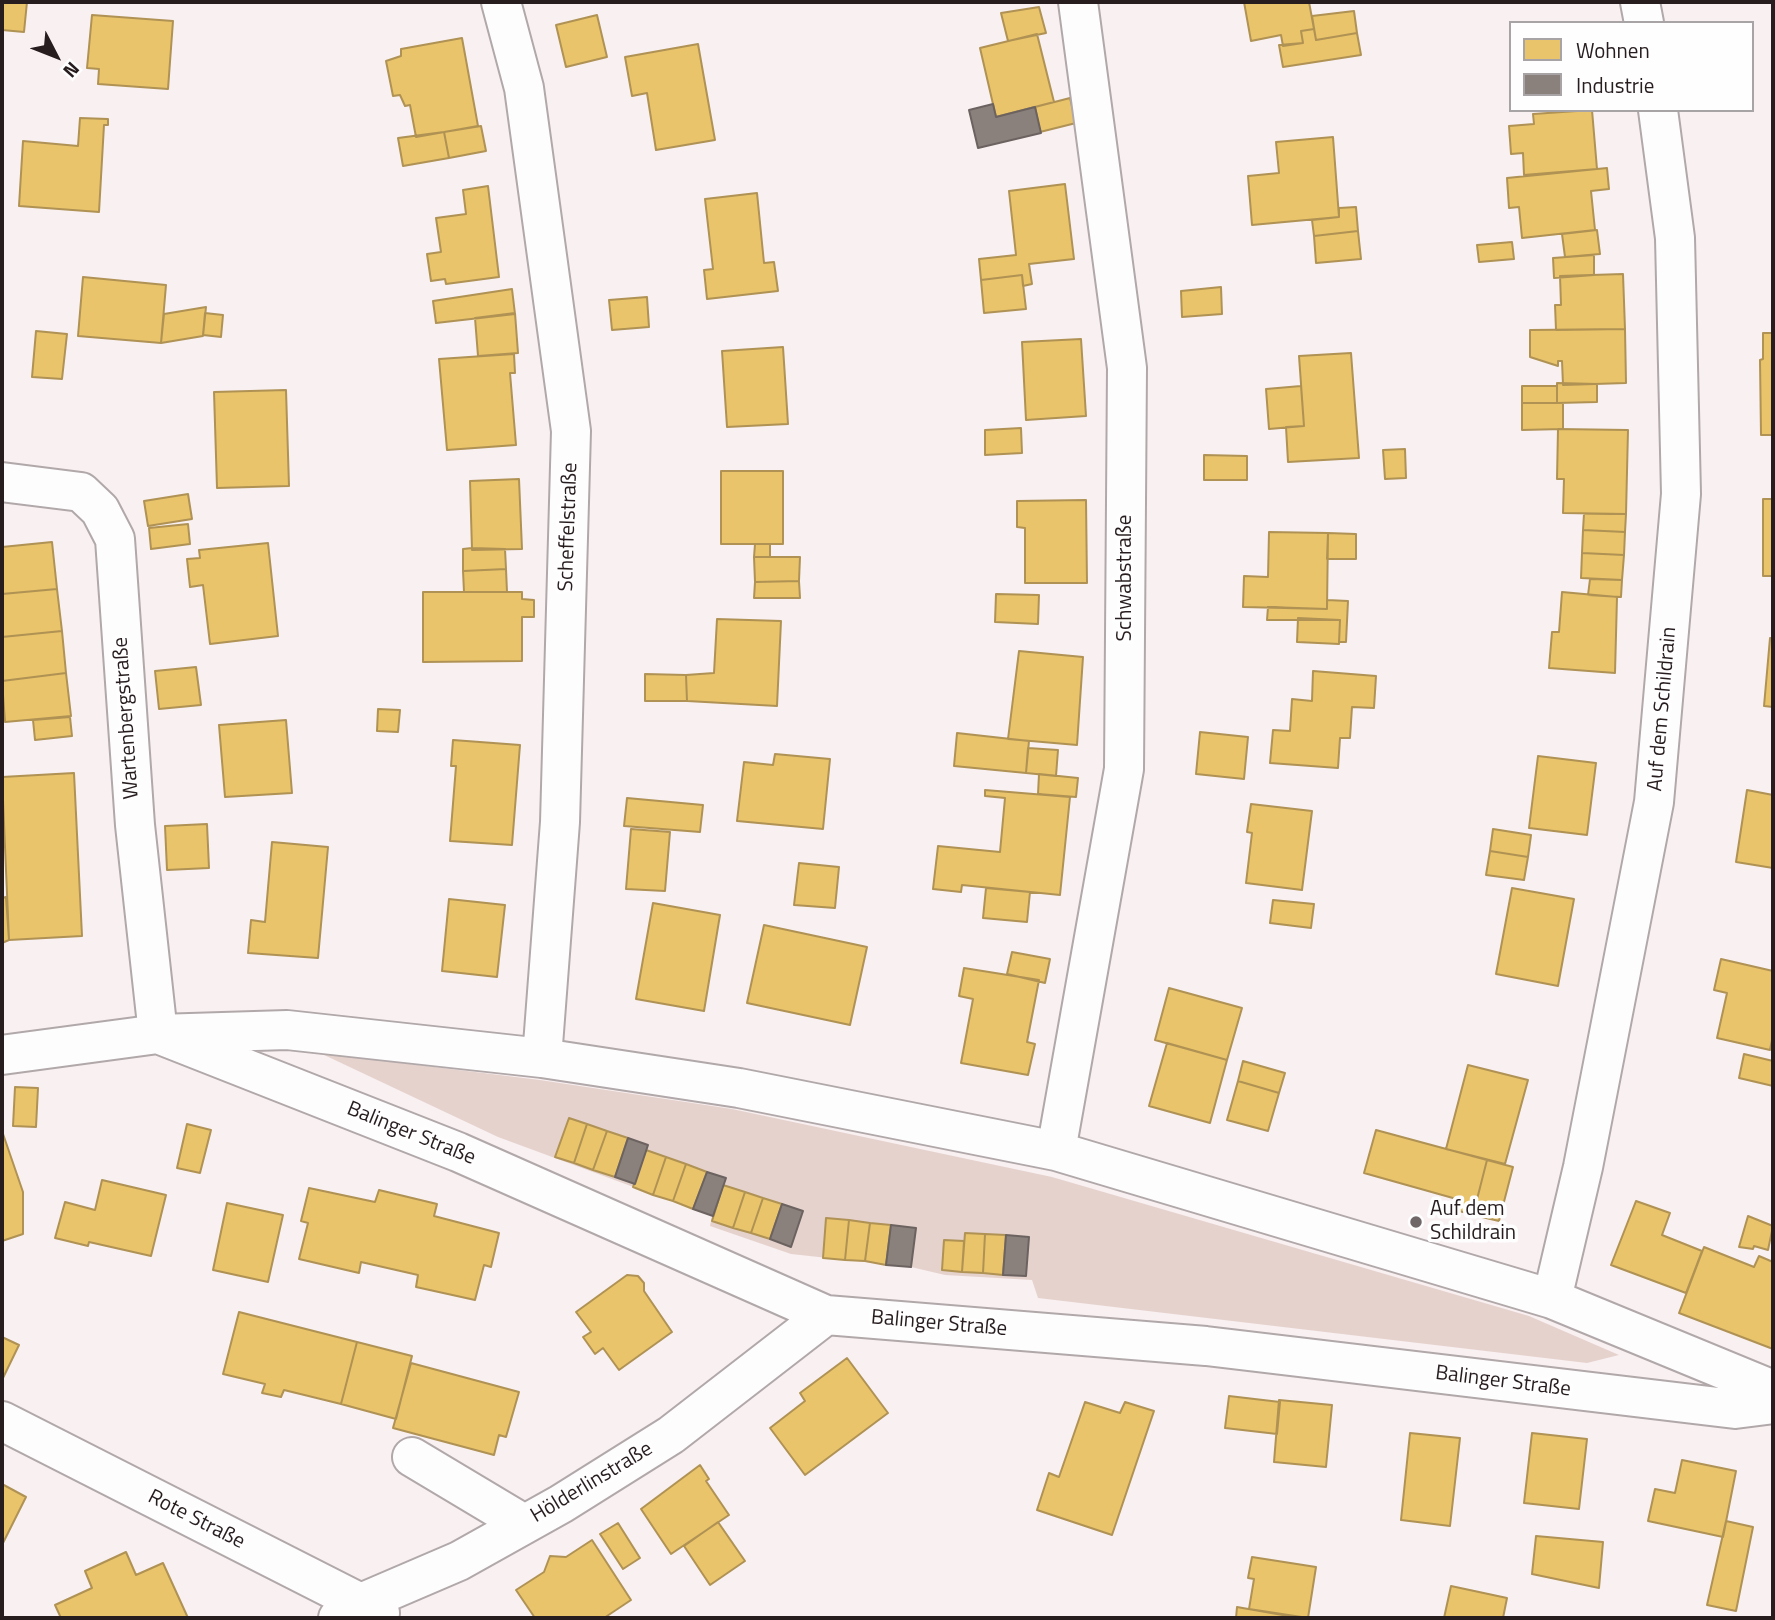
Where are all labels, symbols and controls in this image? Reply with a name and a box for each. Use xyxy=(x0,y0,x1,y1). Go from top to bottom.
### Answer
north arrow xyxy=(21,21,91,91)
legend xyxy=(1509,21,1754,112)
text: Wohnen xyxy=(1576,34,1650,66)
text: N xyxy=(57,56,87,85)
text: Industrie xyxy=(1576,69,1654,101)
street label: Scheffelstraße xyxy=(554,462,584,592)
street label: Schwabstraße xyxy=(1113,515,1139,641)
street label: Auf dem Schildrain xyxy=(1643,626,1683,792)
street label: Wartenbergstraße xyxy=(109,636,145,800)
street label: Balinger Straße xyxy=(343,1097,479,1171)
place label: Auf dem Schildrain xyxy=(1430,1197,1516,1247)
marker: Auf dem Schildrain xyxy=(1408,1214,1424,1230)
street label: Balinger Straße xyxy=(870,1306,1008,1342)
street label: Balinger Straße xyxy=(1434,1361,1572,1403)
street label: Hölderlinstraße xyxy=(527,1437,657,1529)
street label: Rote Straße xyxy=(143,1485,249,1555)

